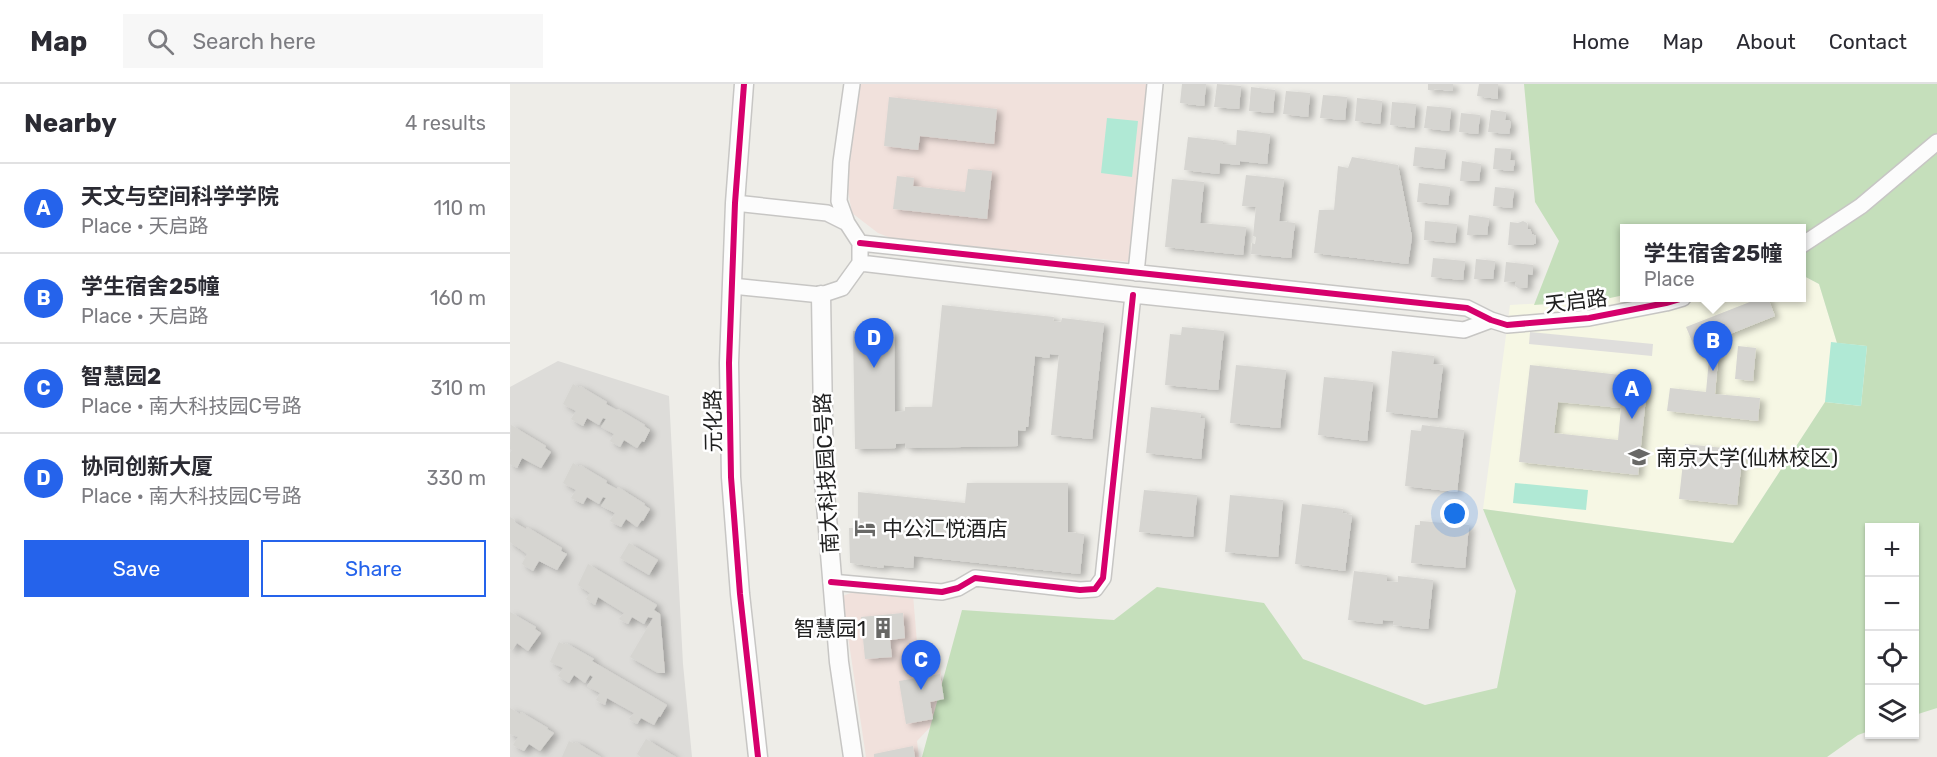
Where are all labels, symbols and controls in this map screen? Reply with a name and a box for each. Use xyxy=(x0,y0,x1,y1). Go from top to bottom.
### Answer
search box xyxy=(123,14,543,68)
text: Map xyxy=(30,25,87,58)
icon: search xyxy=(144,25,177,58)
text: Search here xyxy=(192,28,316,55)
text: Home xyxy=(1572,29,1629,54)
text: Map xyxy=(1662,29,1703,54)
text: About xyxy=(1736,29,1796,54)
text: Contact xyxy=(1829,29,1907,54)
text: Nearby xyxy=(24,108,117,139)
text: 4 results xyxy=(405,111,486,135)
text: 天文与空间科学学院 xyxy=(81,183,279,210)
text: A xyxy=(36,196,51,220)
text: 110 m xyxy=(434,196,486,220)
text: Place · 天启路 xyxy=(81,214,208,238)
popup xyxy=(1620,224,1806,302)
text: 学生宿舍25幢 xyxy=(1644,240,1782,267)
text: Place xyxy=(1644,267,1695,291)
text: 学生宿舍25幢 xyxy=(81,273,220,300)
street label: 天启路 xyxy=(1543,285,1609,317)
text: B xyxy=(36,286,51,310)
text: 160 m xyxy=(430,286,486,310)
text: Place · 天启路 xyxy=(81,304,208,328)
pin: D xyxy=(854,318,894,368)
pin: B xyxy=(1694,322,1732,371)
text: 智慧园2 xyxy=(81,363,161,390)
pin: A xyxy=(1612,370,1652,419)
text: C xyxy=(36,376,51,400)
text: 310 m xyxy=(430,376,486,400)
street label: 元化路 xyxy=(700,389,726,453)
street label: 南大科技园C号路 xyxy=(809,392,843,554)
text: Place · 南大科技园C号路 xyxy=(81,394,302,418)
school or university icon: 南京大学(仙林校区) xyxy=(1627,445,1651,469)
place label: 南京大学(仙林校区) xyxy=(1656,445,1838,470)
text: 协同创新大厦 xyxy=(81,453,213,480)
text: D xyxy=(36,466,51,490)
text: 330 m xyxy=(427,466,486,490)
text: Place · 南大科技园C号路 xyxy=(81,484,302,508)
your location xyxy=(1440,499,1469,528)
hotel icon: 中公汇悦酒店 xyxy=(853,516,877,540)
place label: 中公汇悦酒店 xyxy=(882,516,1008,541)
map controls xyxy=(1865,523,1919,739)
button: + xyxy=(1865,523,1919,577)
button: Save xyxy=(24,540,249,597)
button: Share xyxy=(261,540,486,597)
button: − xyxy=(1865,577,1919,631)
place label: 智慧园1 xyxy=(794,616,866,641)
building icon: 智慧园1 xyxy=(871,616,895,640)
button: locate xyxy=(1865,631,1919,685)
pin: C xyxy=(902,640,940,690)
button: layers xyxy=(1865,685,1919,739)

